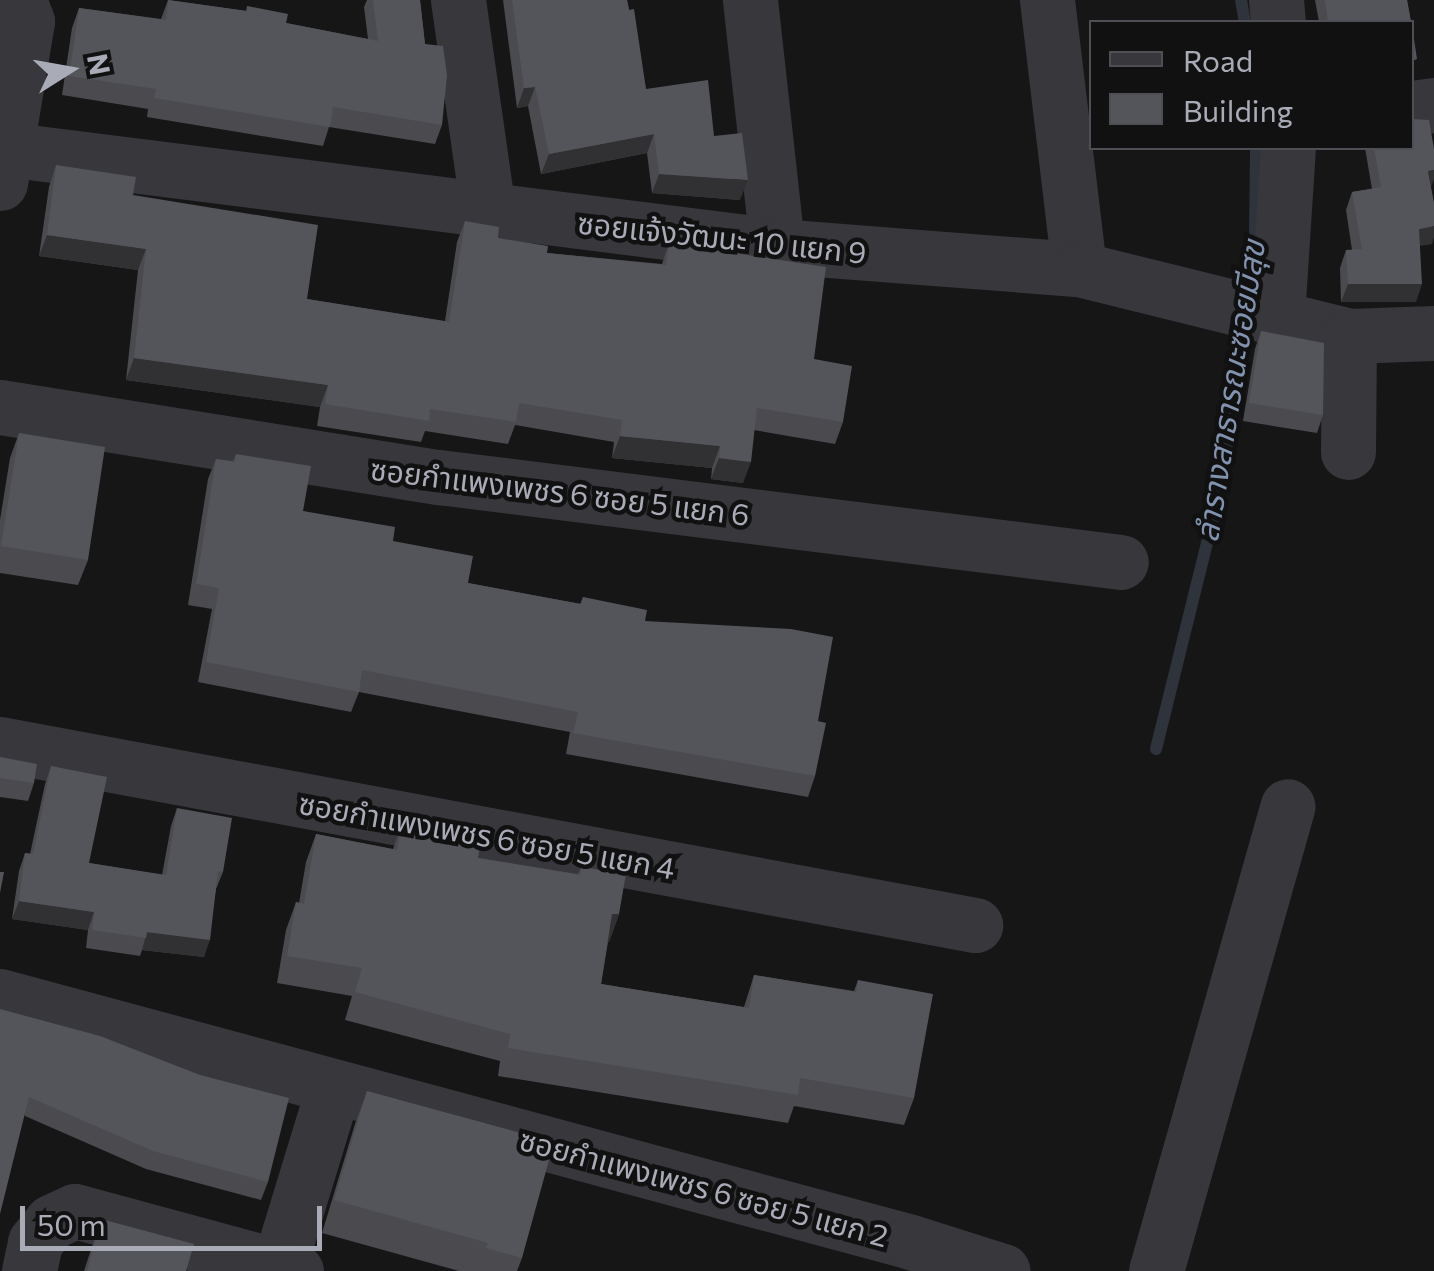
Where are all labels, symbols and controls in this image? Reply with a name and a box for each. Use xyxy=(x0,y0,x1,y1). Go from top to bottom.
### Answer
north arrow xyxy=(20,20,120,120)
legend xyxy=(1089,20,1414,150)
text: Road xyxy=(1183,41,1253,78)
text: N xyxy=(81,51,118,78)
text: Building xyxy=(1183,91,1293,128)
street label: ซอยแจ้งวัฒนะ 10 แยก 9 xyxy=(576,204,868,270)
water label: ลำรางสาธารณะซอยมีสุข xyxy=(1186,237,1272,545)
street label: ซอยกำแพงเพชร 6 ซอย 5 แยก 6 xyxy=(368,450,752,532)
street label: ซอยกำแพงเพชร 6 ซอย 5 แยก 4 xyxy=(296,784,678,886)
street label: ซอยกำแพงเพชร 6 ซอย 5 แยก 2 xyxy=(516,1120,892,1254)
scale bar xyxy=(25,1186,328,1248)
text: 50 m xyxy=(37,1205,106,1242)

